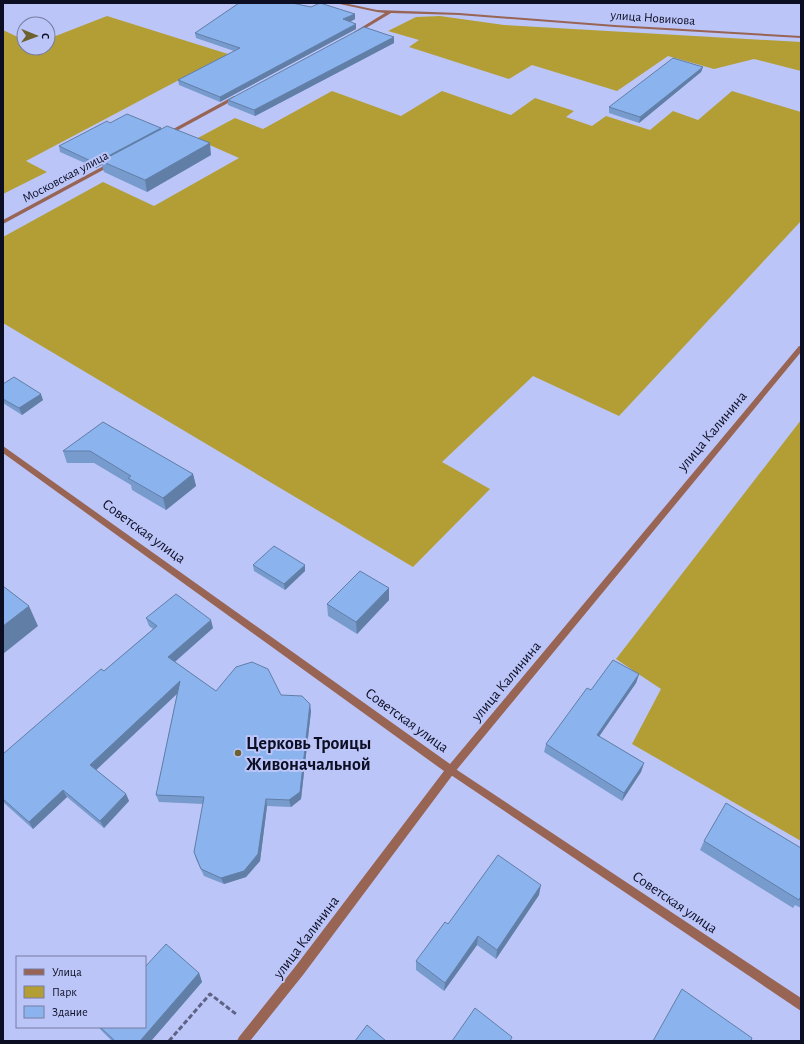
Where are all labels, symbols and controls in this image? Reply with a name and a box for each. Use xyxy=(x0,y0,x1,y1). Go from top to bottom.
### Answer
street label: улица Новикова xyxy=(609,9,696,28)
north arrow xyxy=(16,16,56,56)
text: С xyxy=(40,33,51,39)
street label: Московская улица xyxy=(20,149,111,206)
street label: улица Калинина xyxy=(674,389,750,475)
street label: Советская улица xyxy=(99,496,188,567)
street label: улица Калинина xyxy=(468,639,544,725)
street label: Советская улица xyxy=(362,685,451,756)
place label: Церковь Троицы Живоначальной xyxy=(246,735,371,774)
marker: Церковь Троицы Живоначальной xyxy=(233,748,243,758)
street label: Советская улица xyxy=(630,869,720,936)
street label: улица Калинина xyxy=(270,893,342,982)
legend xyxy=(16,956,146,1028)
text: Улица xyxy=(52,966,82,978)
text: Парк xyxy=(52,986,77,998)
text: Здание xyxy=(52,1006,88,1018)

